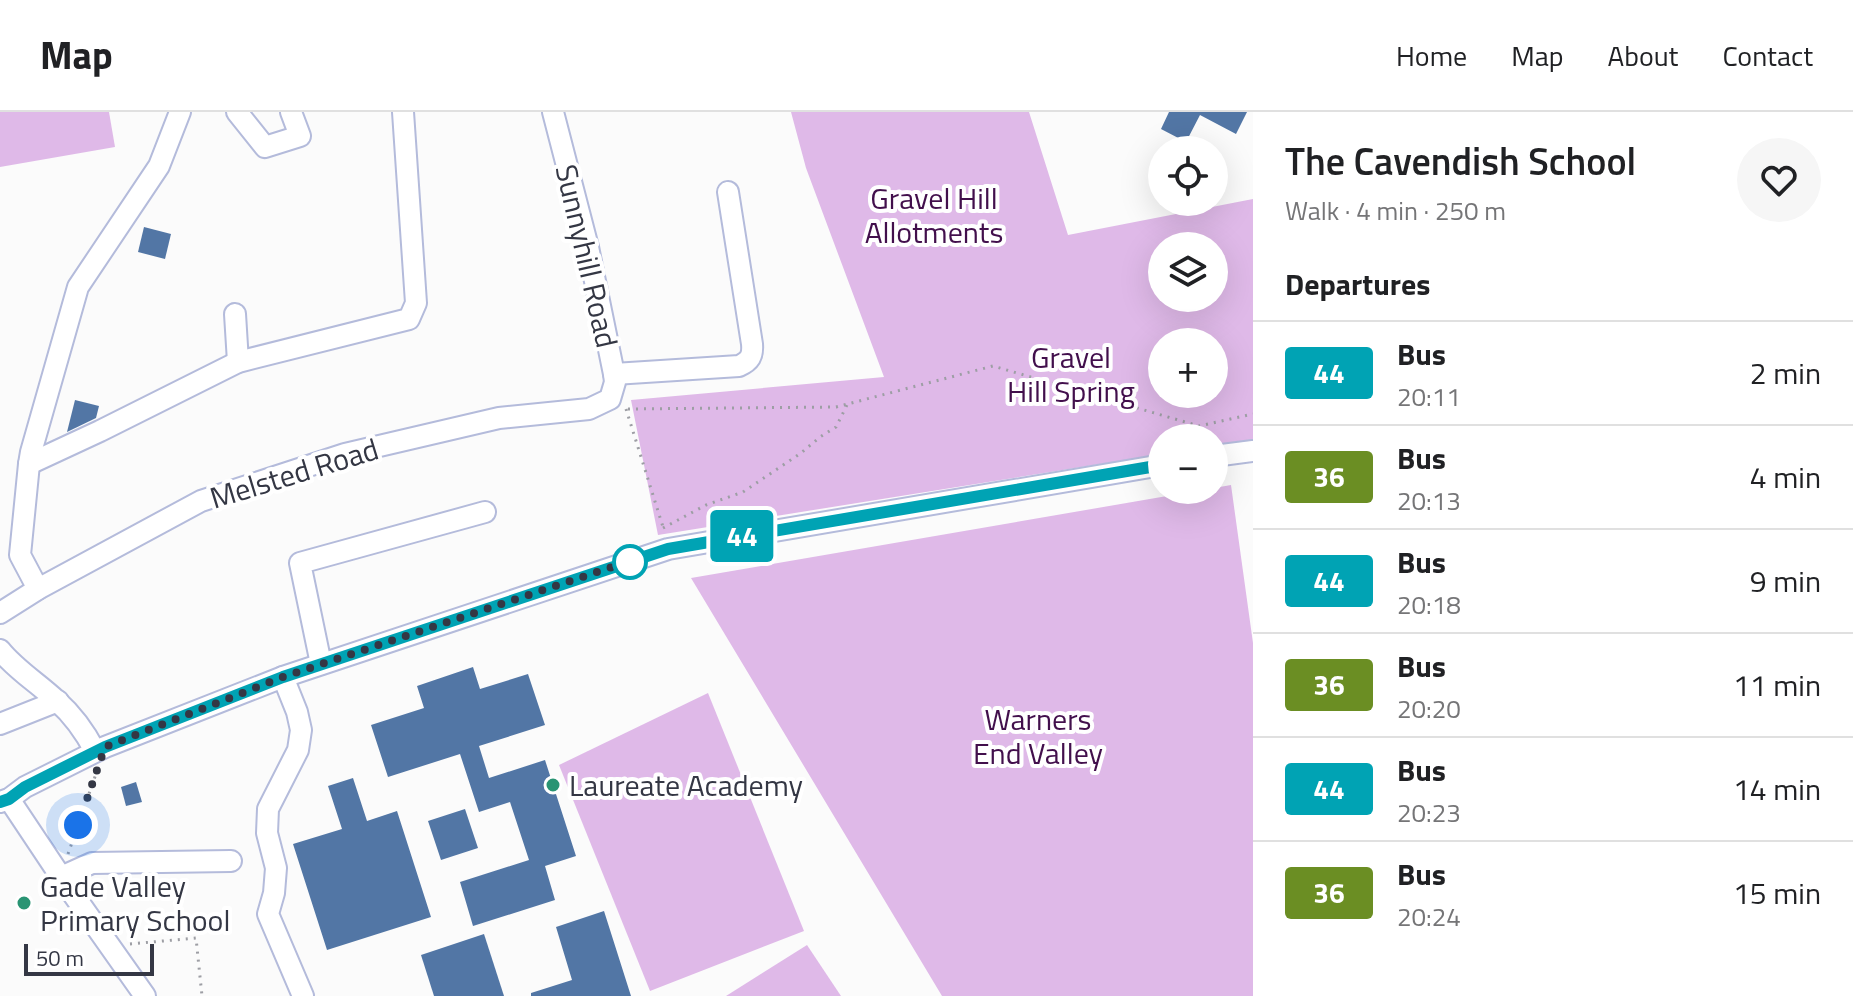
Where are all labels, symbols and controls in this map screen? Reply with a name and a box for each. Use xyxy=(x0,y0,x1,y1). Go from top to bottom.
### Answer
text: Map xyxy=(40,26,113,84)
text: Home xyxy=(1396,34,1467,77)
text: Map xyxy=(1511,34,1564,77)
text: About xyxy=(1608,34,1678,77)
text: Contact xyxy=(1722,34,1813,77)
text: The Cavendish School xyxy=(1285,132,1636,190)
map controls xyxy=(1148,136,1228,504)
button: locate xyxy=(1148,136,1228,216)
button: heart xyxy=(1737,138,1821,222)
street label: Sunnyhill Road xyxy=(544,160,630,352)
park label: Gravel Hill Allotments xyxy=(865,175,1003,255)
text: Walk · 4 min · 250 m xyxy=(1285,191,1506,230)
button: layers xyxy=(1148,232,1228,312)
text: Departures xyxy=(1285,261,1430,307)
button: + xyxy=(1148,328,1228,408)
text: Bus xyxy=(1397,331,1446,377)
park label: Gravel Hill Spring xyxy=(1007,334,1135,414)
text: 2 min xyxy=(1750,350,1821,396)
text: 44 xyxy=(1313,351,1345,394)
text: 20:11 xyxy=(1397,377,1461,416)
button: − xyxy=(1148,424,1228,504)
street label: Melsted Road xyxy=(204,426,384,520)
text: Bus xyxy=(1397,435,1446,481)
text: 4 min xyxy=(1750,454,1821,500)
text: 36 xyxy=(1313,455,1345,498)
text: 20:13 xyxy=(1397,481,1461,520)
line badge: 44 xyxy=(706,510,778,562)
text: 44 xyxy=(726,514,758,557)
text: Bus xyxy=(1397,539,1446,585)
unlabelled marker xyxy=(613,545,647,579)
text: 9 min xyxy=(1750,558,1821,604)
text: 44 xyxy=(1313,559,1345,602)
text: 20:18 xyxy=(1397,585,1461,624)
text: Bus xyxy=(1397,643,1446,689)
text: 11 min xyxy=(1733,662,1821,708)
text: 36 xyxy=(1313,663,1345,706)
text: 20:20 xyxy=(1397,689,1461,728)
park label: Warners End Valley xyxy=(973,696,1103,776)
text: Bus xyxy=(1397,747,1446,793)
place label: Laureate Academy xyxy=(569,762,803,808)
text: 14 min xyxy=(1733,766,1821,812)
text: 44 xyxy=(1313,767,1345,810)
marker: Laureate Academy xyxy=(544,776,562,794)
text: 20:23 xyxy=(1397,793,1461,832)
your location xyxy=(58,805,98,845)
text: Bus xyxy=(1397,851,1446,897)
place label: Gade Valley Primary School xyxy=(40,863,230,943)
text: 15 min xyxy=(1733,870,1821,916)
text: 36 xyxy=(1313,871,1345,914)
marker: Gade Valley Primary School xyxy=(15,894,33,912)
text: 20:24 xyxy=(1397,897,1461,936)
scale bar xyxy=(24,940,154,976)
text: 50 m xyxy=(36,941,84,975)

